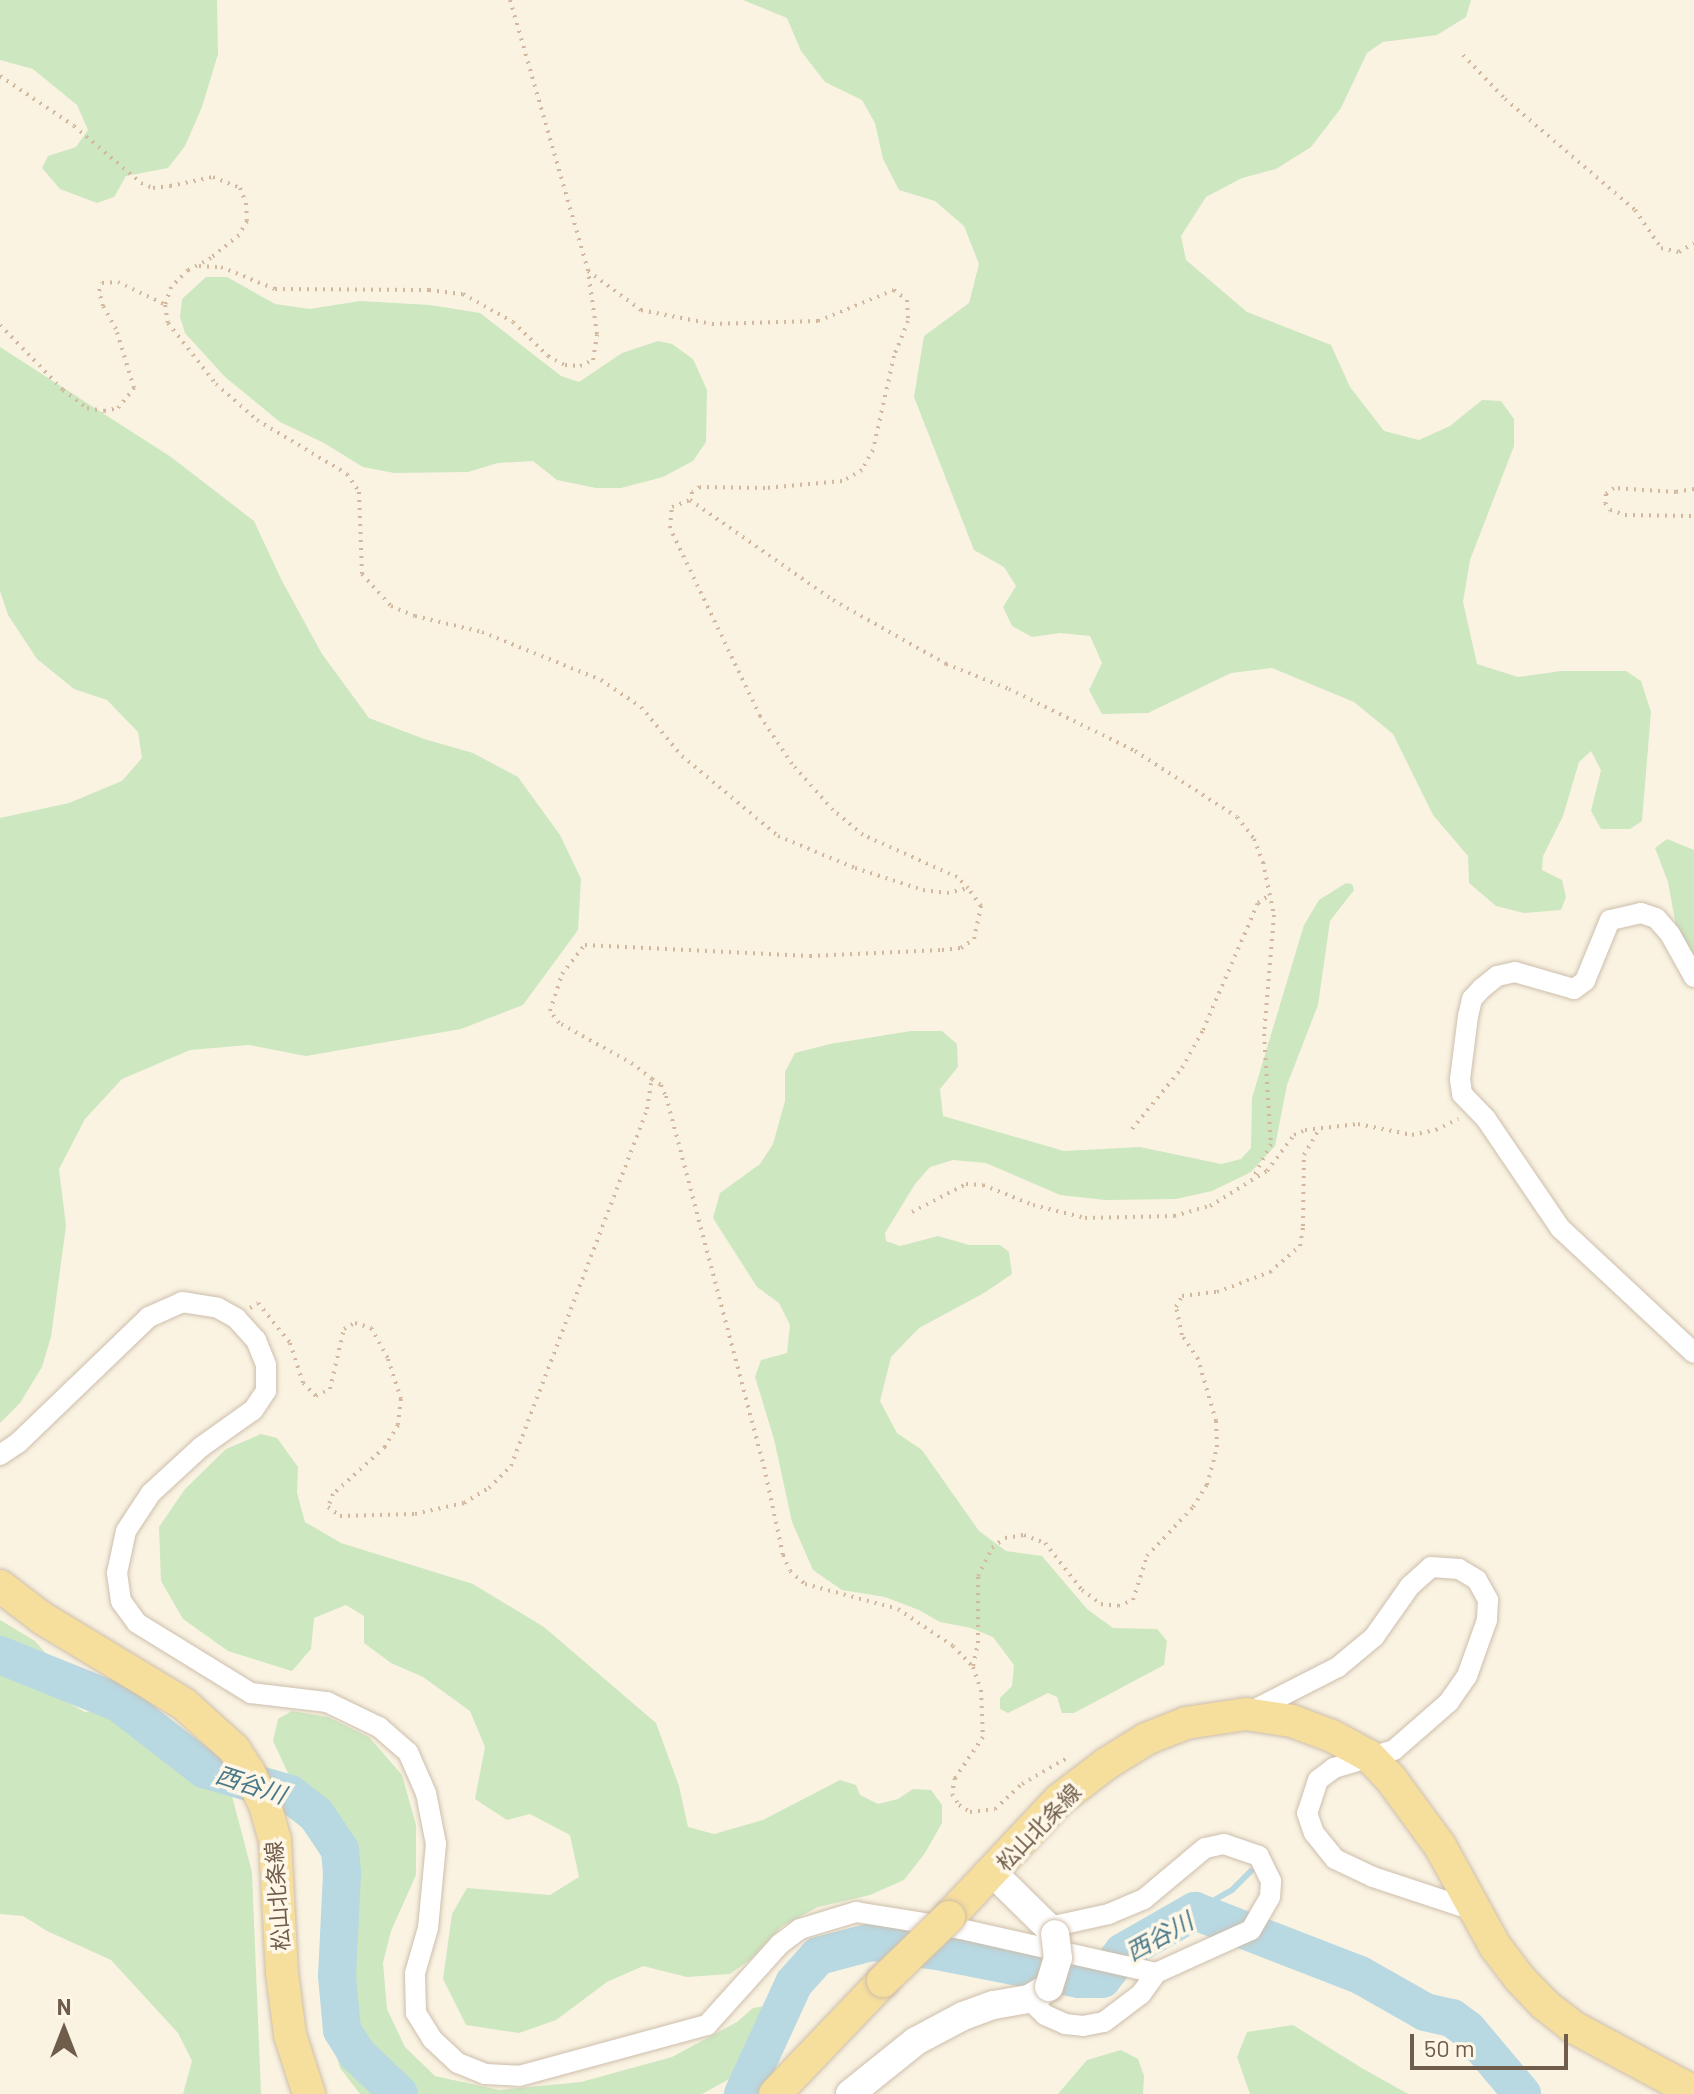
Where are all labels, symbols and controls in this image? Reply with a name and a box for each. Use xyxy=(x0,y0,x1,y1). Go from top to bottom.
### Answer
water label: 西谷川 xyxy=(212,1759,290,1809)
street label: 松山北条線 xyxy=(990,1778,1086,1876)
street label: 松山北条線 xyxy=(260,1840,294,1952)
water label: 西谷川 xyxy=(1121,1906,1197,1966)
north arrow xyxy=(24,1990,104,2070)
text: N xyxy=(57,1993,71,2019)
scale bar xyxy=(1414,2018,1572,2068)
text: 50 m xyxy=(1424,2033,1475,2062)

